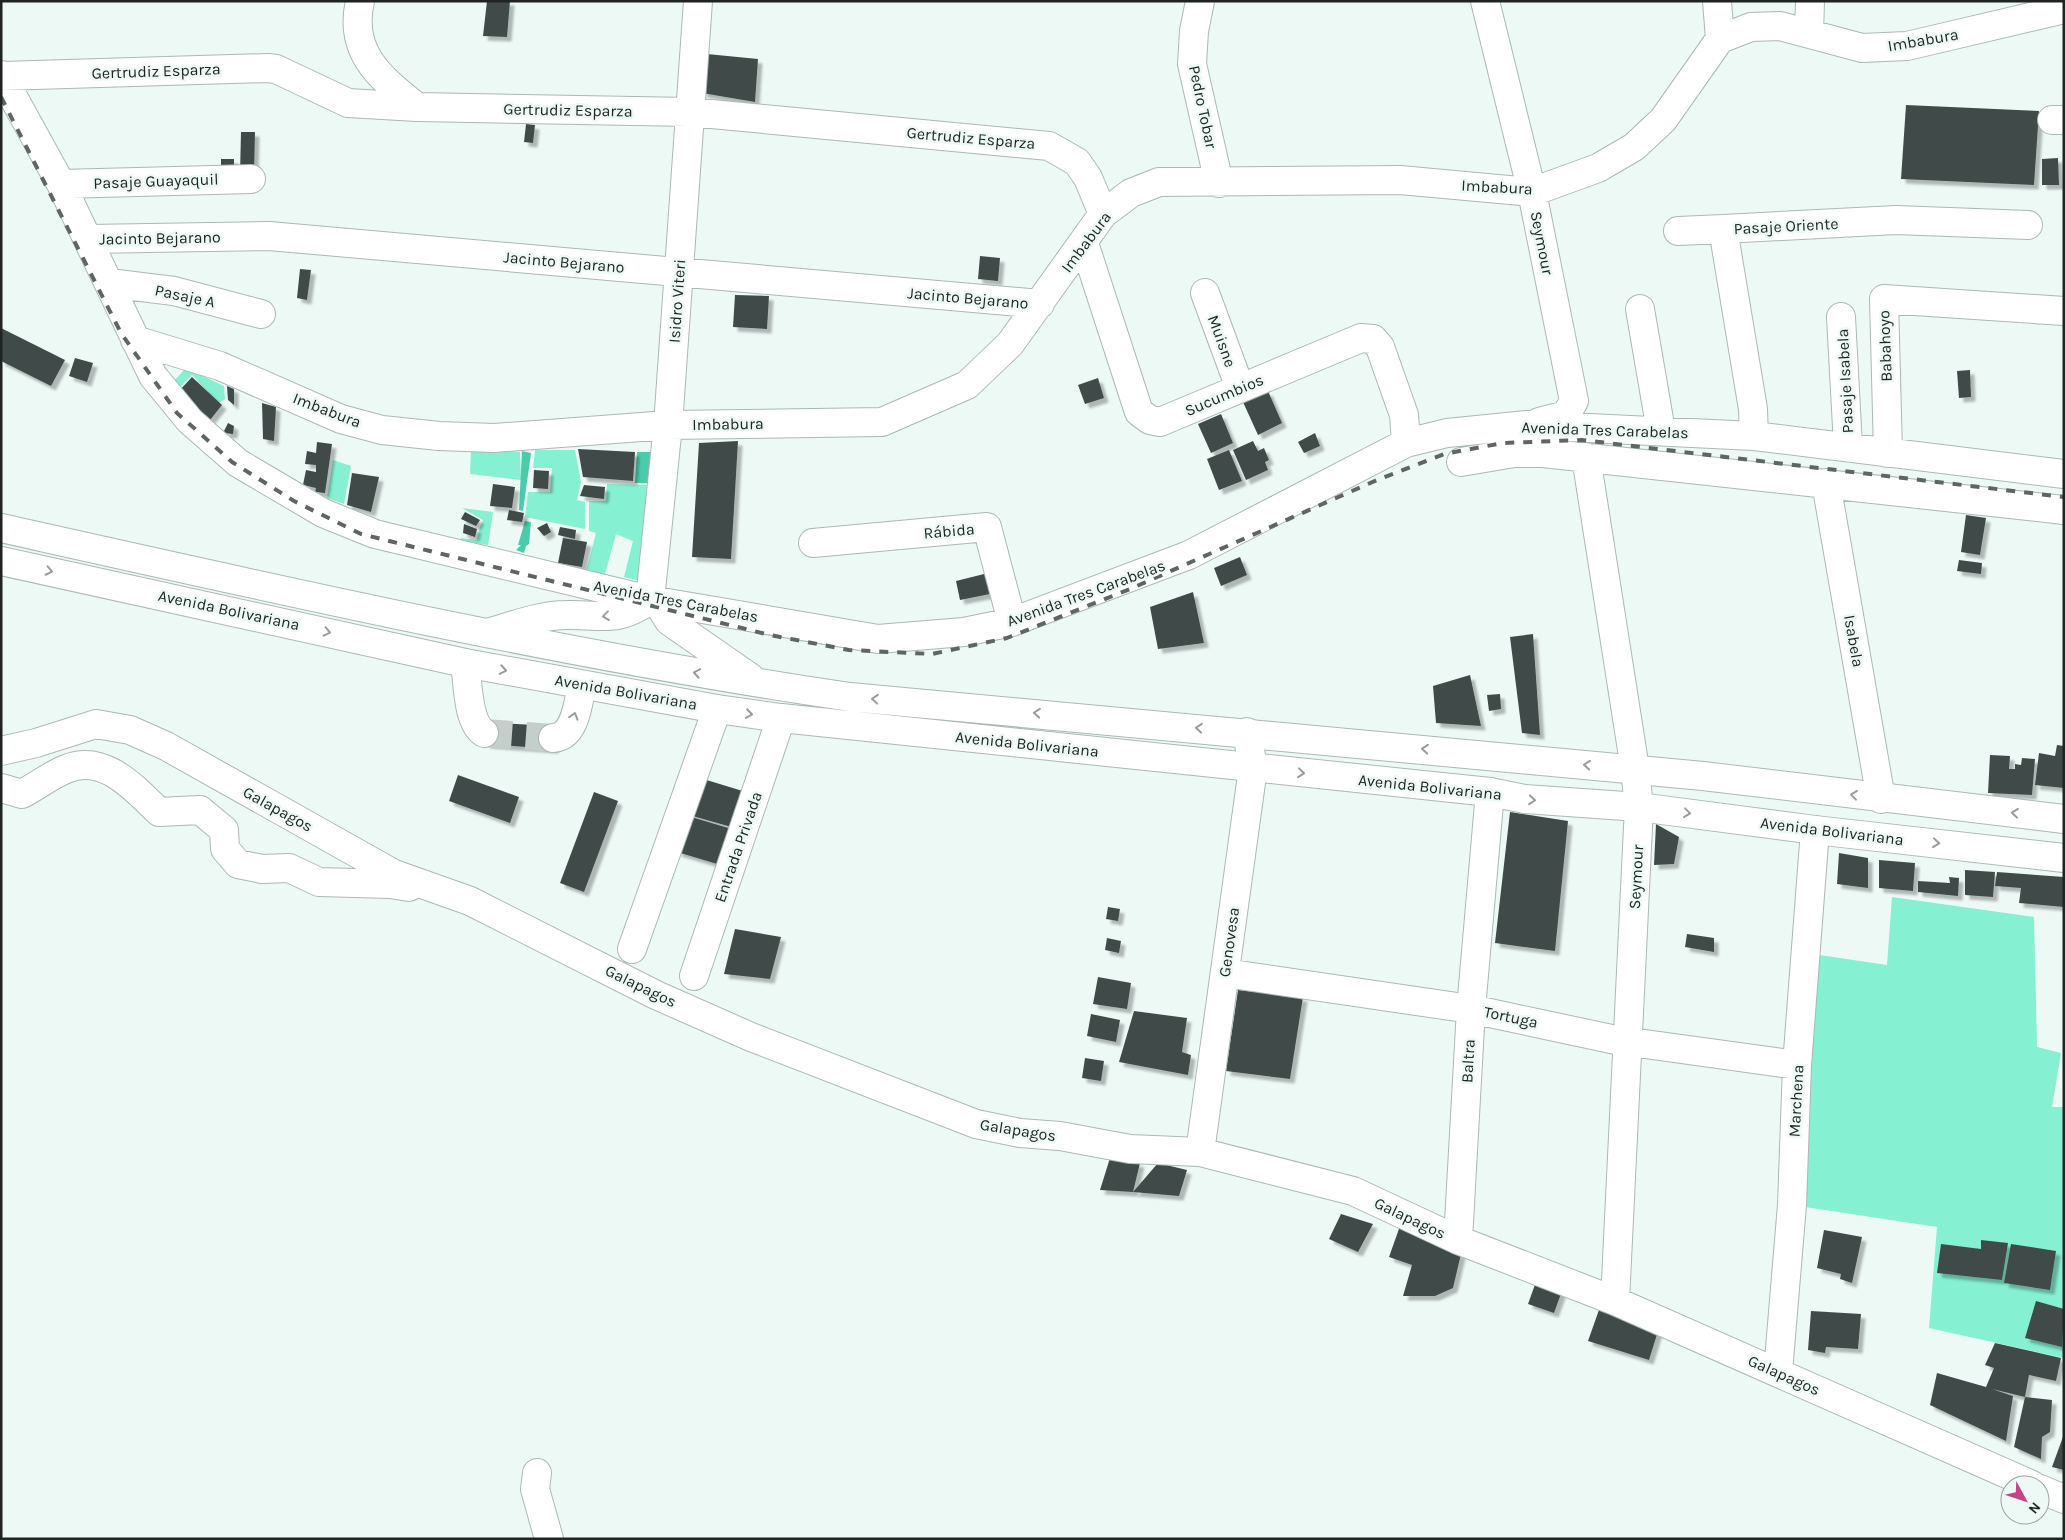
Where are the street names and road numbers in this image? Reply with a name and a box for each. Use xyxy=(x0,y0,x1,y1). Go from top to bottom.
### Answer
street label: Imbabura xyxy=(1886,24,1960,56)
street label: Gertrudiz Esparza xyxy=(91,59,221,83)
street label: Pedro Tobar xyxy=(1185,64,1221,150)
street label: Gertrudiz Esparza xyxy=(503,99,633,121)
street label: Gertrudiz Esparza xyxy=(906,123,1036,153)
street label: Pasaje Guayaquil xyxy=(93,169,219,193)
street label: Imbabura xyxy=(1461,176,1533,198)
street label: Imbabura xyxy=(1057,208,1115,276)
street label: Seymour xyxy=(1527,210,1558,277)
street label: Pasaje Oriente xyxy=(1733,214,1839,238)
street label: Jacinto Bejarano xyxy=(99,227,221,249)
street label: Jacinto Bejarano xyxy=(503,247,625,277)
street label: Isidro Viteri xyxy=(665,258,689,344)
street label: Pasaje A xyxy=(153,280,217,312)
street label: Jacinto Bejarano xyxy=(907,283,1029,313)
street label: Babahoyo xyxy=(1874,310,1896,382)
street label: Muisne xyxy=(1204,312,1240,370)
street label: Pasaje Isabela xyxy=(1833,328,1857,434)
street label: Sucumbios xyxy=(1182,370,1266,420)
street label: Imbabura xyxy=(290,388,364,432)
street label: Imbabura xyxy=(692,414,764,434)
street label: Avenida Tres Carabelas xyxy=(1521,418,1689,442)
street label: Rábida xyxy=(923,519,975,543)
street label: Avenida Tres Carabelas xyxy=(1004,555,1168,631)
street label: Avenida Tres Carabelas xyxy=(592,576,760,626)
street label: Avenida Bolivariana xyxy=(156,586,302,634)
street label: Isabela xyxy=(1840,613,1868,669)
street label: Avenida Bolivariana xyxy=(553,670,699,714)
street label: Avenida Bolivariana xyxy=(954,727,1100,761)
street label: Avenida Bolivariana xyxy=(1357,770,1503,804)
street label: Galapagos xyxy=(240,782,316,836)
street label: Entrada Privada xyxy=(710,789,766,905)
street label: Avenida Bolivariana xyxy=(1759,813,1905,849)
street label: Seymour xyxy=(1625,844,1647,910)
street label: Genovesa xyxy=(1215,906,1243,978)
street label: Galapagos xyxy=(602,961,680,1011)
street label: Tortuga xyxy=(1482,1002,1540,1032)
street label: Baltra xyxy=(1457,1039,1479,1083)
street label: Marchena xyxy=(1785,1064,1807,1138)
street label: Galapagos xyxy=(979,1115,1057,1145)
street label: Galapagos xyxy=(1371,1193,1449,1243)
street label: Galapagos xyxy=(1745,1351,1823,1399)

